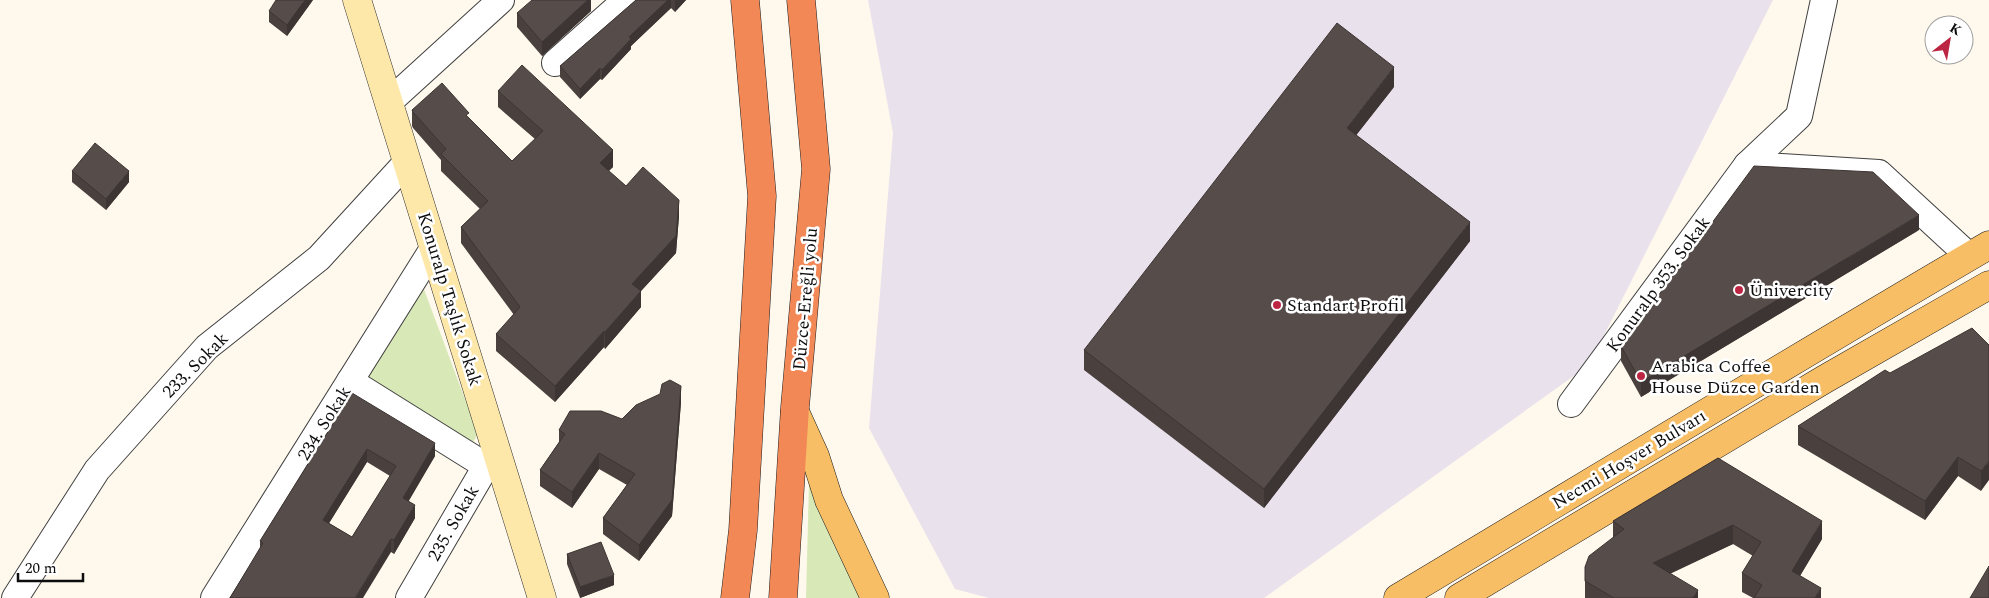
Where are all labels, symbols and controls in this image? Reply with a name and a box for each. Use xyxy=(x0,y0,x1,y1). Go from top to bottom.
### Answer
north arrow xyxy=(1924,15,1974,65)
text: K xyxy=(1945,17,1966,41)
street label: Konuralp Taşlık Sokak xyxy=(410,209,489,389)
street label: Konuralp 353. Sokak xyxy=(1600,210,1717,358)
street label: Düzce-Ereğli yolu xyxy=(786,227,825,372)
place label: Ünivercity xyxy=(1749,277,1834,304)
marker: Ünivercity xyxy=(1733,284,1745,296)
place label: Standart Profil xyxy=(1287,292,1405,319)
marker: Standart Profil xyxy=(1271,299,1283,311)
street label: 233. Sokak xyxy=(156,326,235,405)
place label: Arabica Coffee House Düzce Garden xyxy=(1651,353,1820,401)
marker: Arabica Coffee House Düzce Garden xyxy=(1635,370,1647,382)
street label: 234. Sokak xyxy=(291,380,358,466)
street label: Necmi Hoşver Bulvarı xyxy=(1547,403,1712,516)
street label: 235. Sokak xyxy=(421,480,486,566)
scale bar xyxy=(18,550,82,582)
text: 20 m xyxy=(25,557,57,580)

